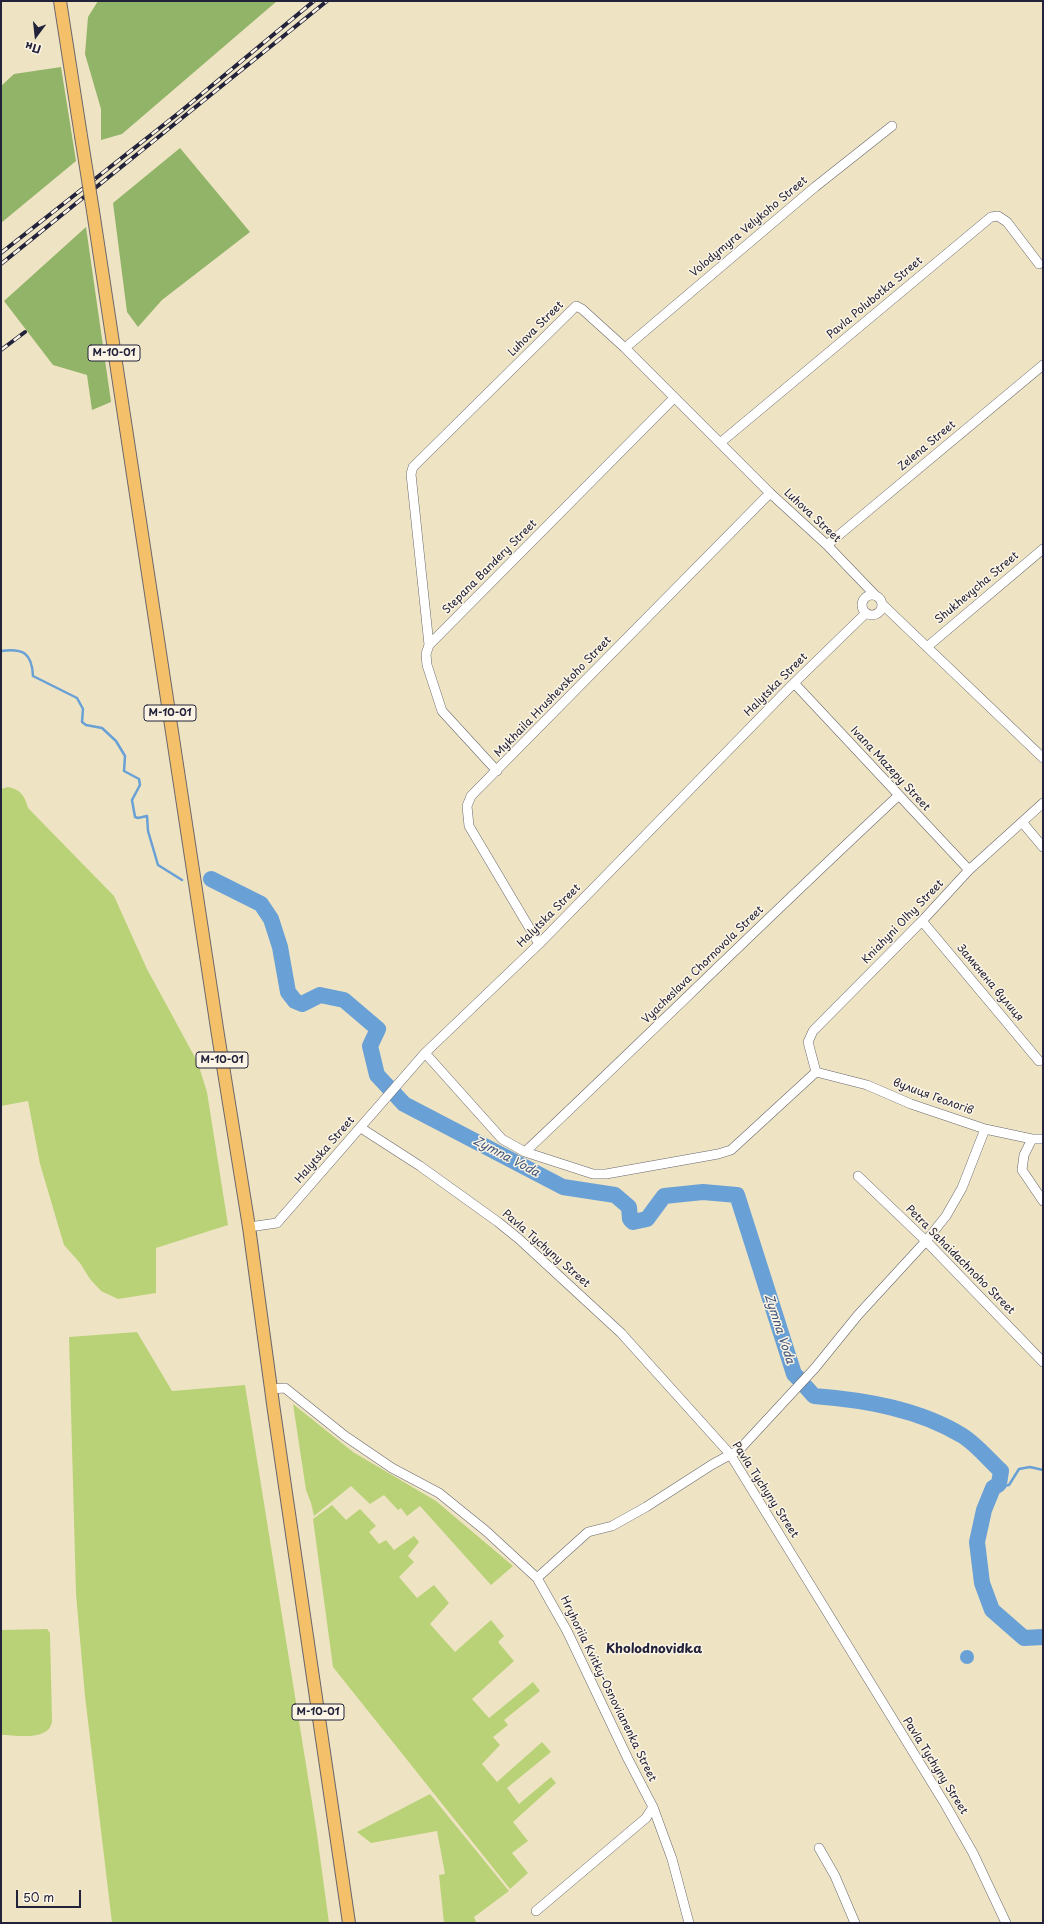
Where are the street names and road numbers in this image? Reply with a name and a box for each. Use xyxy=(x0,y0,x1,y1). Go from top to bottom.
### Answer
street label: Volodymyra Velykoho Street xyxy=(688,174,810,280)
street label: Pavla Polubotka Street xyxy=(825,254,925,342)
street label: Luhova Street xyxy=(506,299,566,359)
road number: М-10-01 xyxy=(88,345,140,361)
street label: Zelena Street xyxy=(896,418,958,474)
street label: Luhova Street xyxy=(781,486,843,546)
street label: Stepana Bandery Street xyxy=(440,517,540,617)
street label: Shukhevycha Street xyxy=(933,549,1021,627)
street label: Mykhaila Hrushevskoho Street xyxy=(492,634,614,760)
street label: Halytska Street xyxy=(742,651,810,719)
road number: М-10-01 xyxy=(144,705,196,721)
street label: Ivana Mazepy Street xyxy=(847,724,933,814)
street label: Kniahyni Olhy Street xyxy=(860,877,946,967)
street label: Halytska Street xyxy=(515,882,583,950)
street label: Vyacheslava Chornovola Street xyxy=(640,903,766,1027)
street label: Замкнена вулиця xyxy=(954,942,1026,1024)
road number: М-10-01 xyxy=(196,1052,248,1068)
street label: вулиця Геологів xyxy=(891,1076,975,1118)
street label: Halytska Street xyxy=(292,1114,358,1186)
street label: Petra Sahaidachnoho Street xyxy=(903,1203,1017,1317)
street label: Pavla Tychyny Street xyxy=(500,1207,592,1291)
street label: Pavla Tychyny Street xyxy=(729,1440,801,1540)
street label: Hryhoriia Kvitky-Osnovianenka Street xyxy=(557,1594,659,1784)
road number: М-10-01 xyxy=(292,1704,344,1720)
street label: Pavla Tychyny Street xyxy=(900,1715,970,1817)

